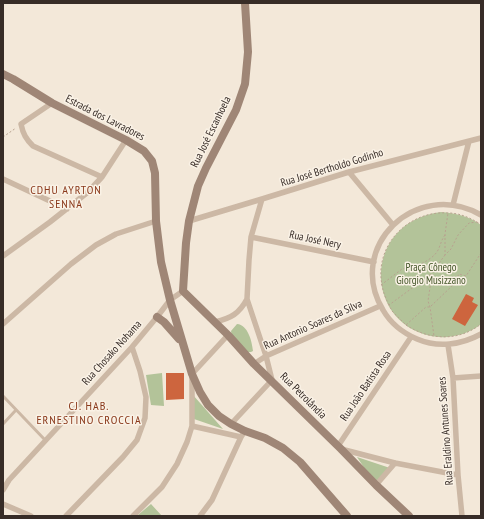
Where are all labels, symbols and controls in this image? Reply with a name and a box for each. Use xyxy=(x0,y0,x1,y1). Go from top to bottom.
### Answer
street label: Estrada dos Lavradores xyxy=(63,92,147,144)
street label: Rua José Escanhoela xyxy=(188,94,234,170)
street label: Rua José Bertholdo Godinho xyxy=(279,146,385,190)
district label: CDHU AYRTON SENNA xyxy=(30,184,102,212)
street label: Rua José Nery xyxy=(288,228,342,252)
park label: Praça Cônego Giorgio Musizzano xyxy=(396,261,466,287)
street label: Rua Antonio Soares da Silva xyxy=(262,297,364,353)
street label: Rua Chosako Nohama xyxy=(80,318,144,388)
street label: Rua João Batista Rosa xyxy=(338,348,394,424)
street label: Rua Petrolândia xyxy=(277,370,329,422)
street label: Rua Eraldino Antunes Soares xyxy=(436,376,456,486)
district label: CJ. HAB. ERNESTINO CROCCIA xyxy=(36,400,142,428)

